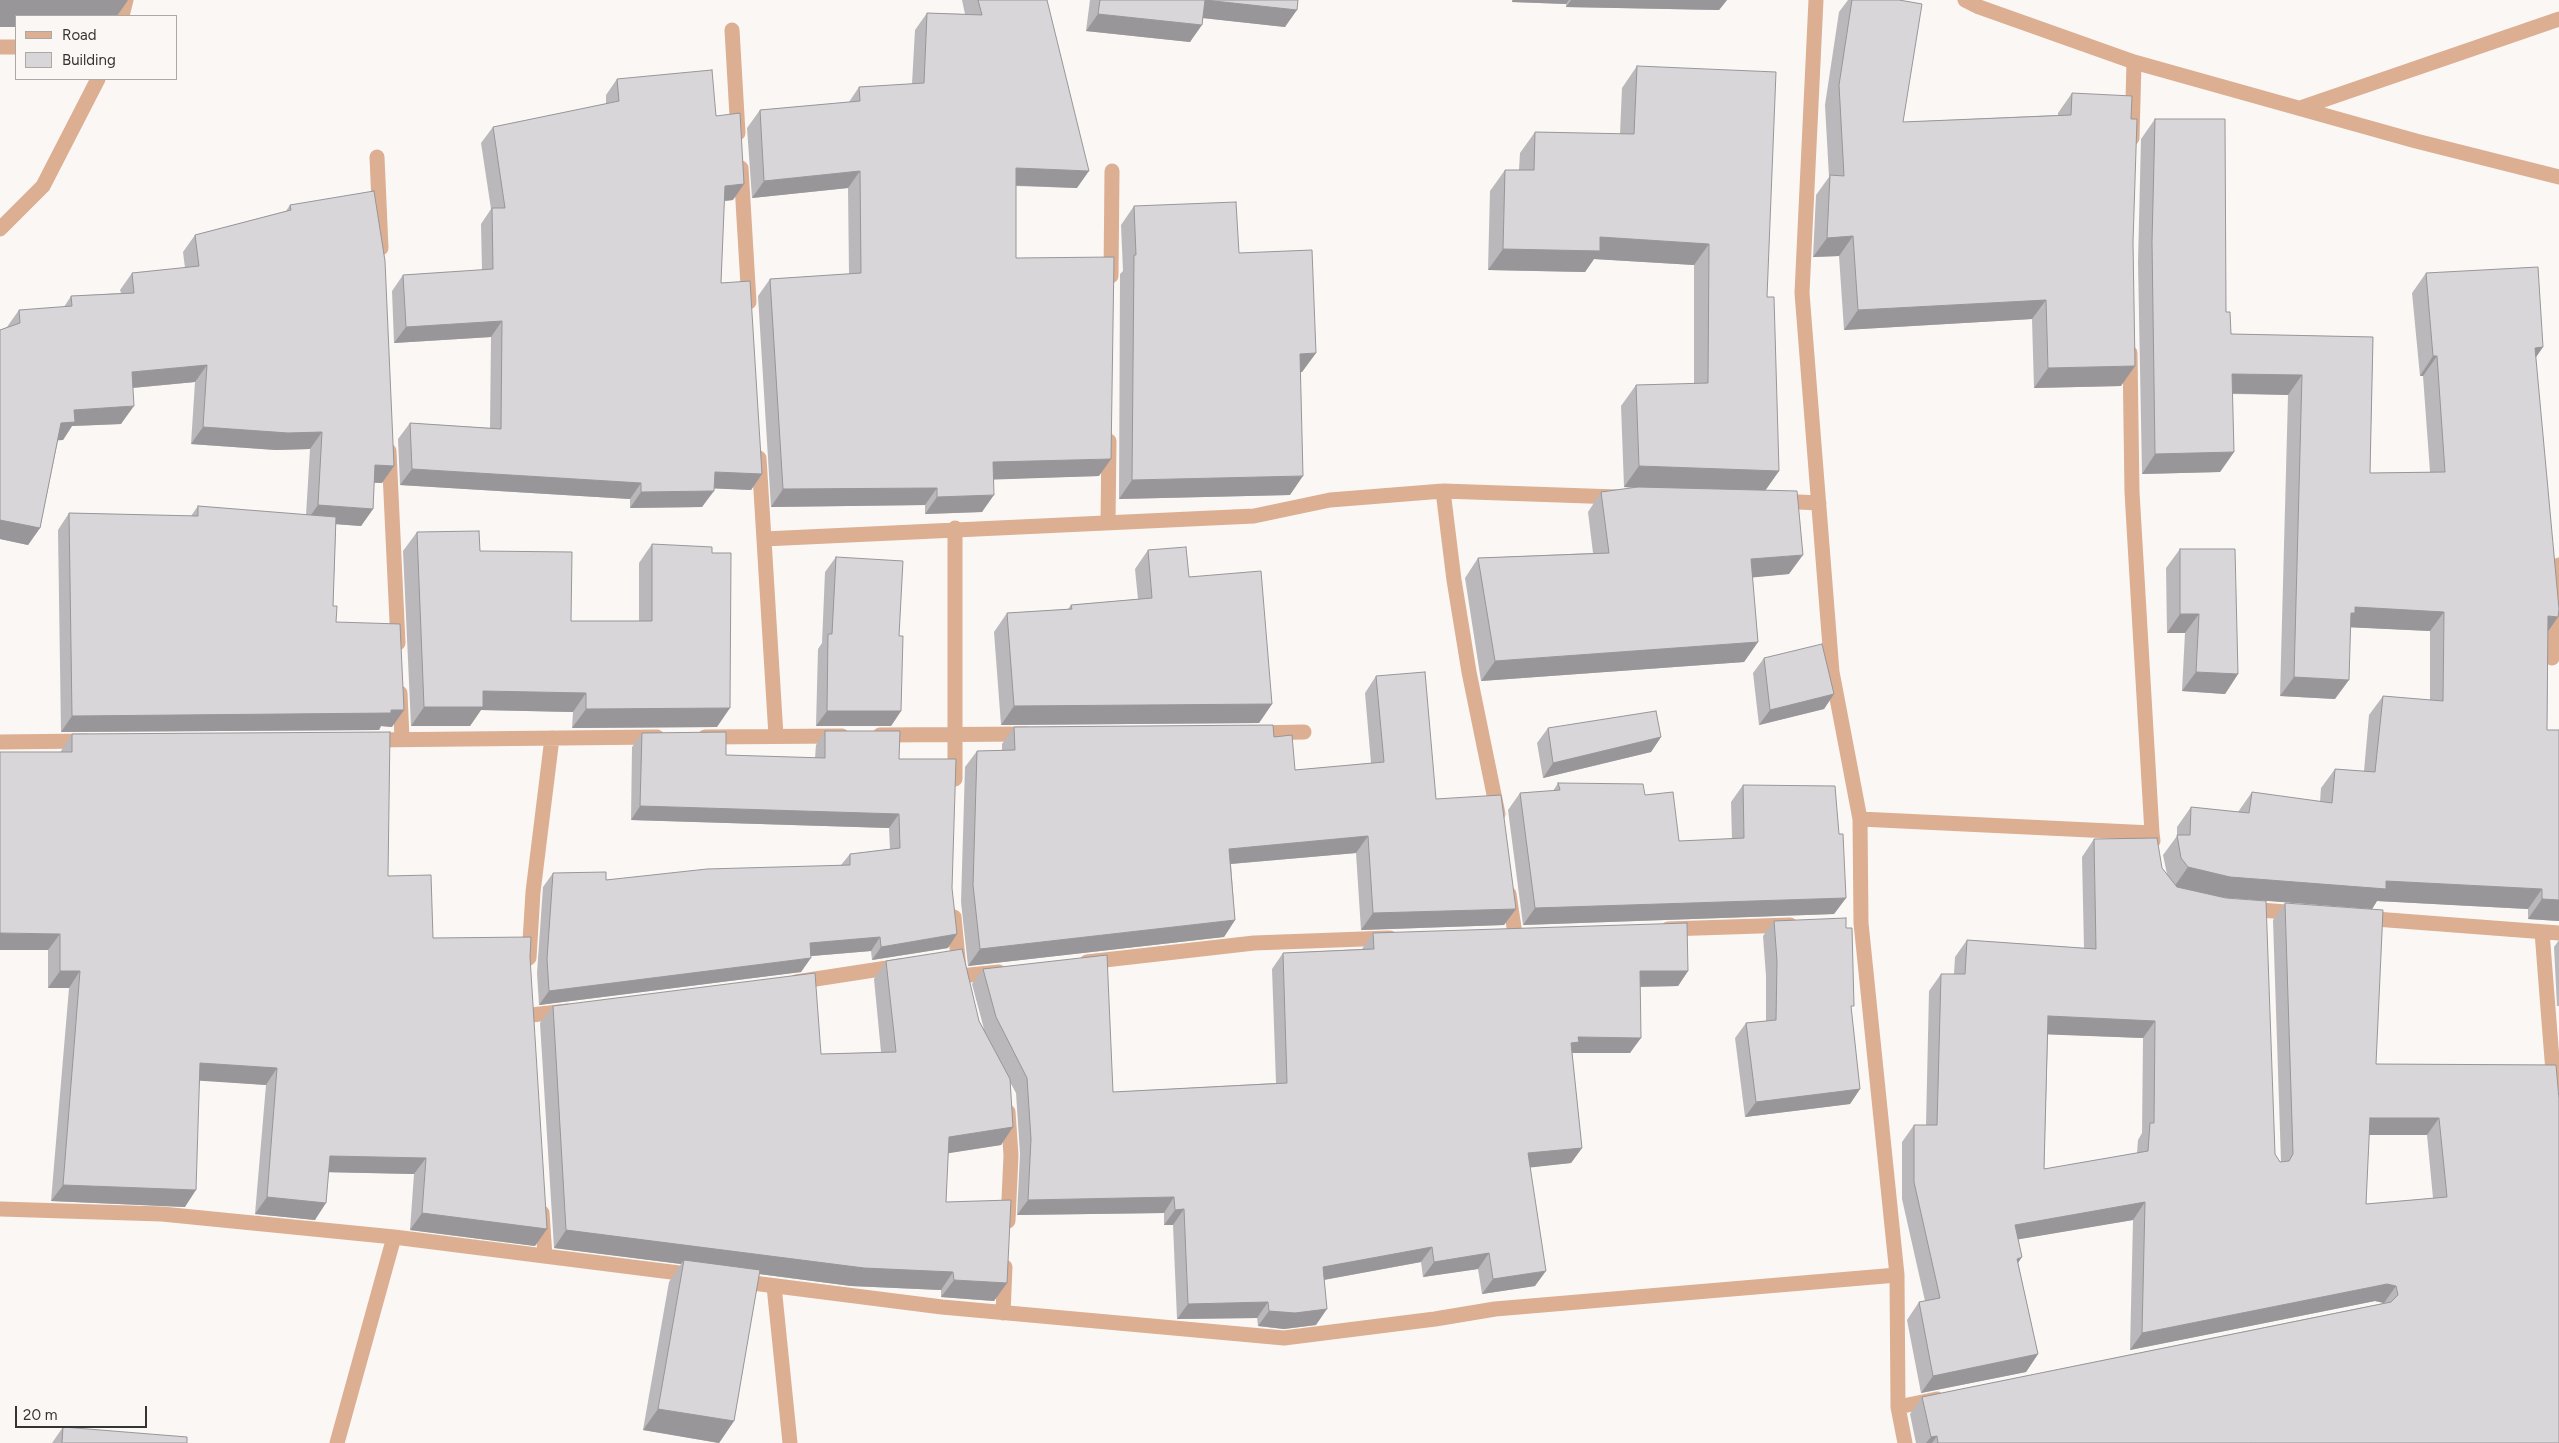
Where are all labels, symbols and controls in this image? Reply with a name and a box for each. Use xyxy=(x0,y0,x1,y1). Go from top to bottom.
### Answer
legend xyxy=(15,15,178,80)
text: Road xyxy=(62,26,97,44)
text: Building xyxy=(62,51,116,69)
scale bar xyxy=(18,1396,150,1428)
text: 20 m xyxy=(23,1406,57,1424)

